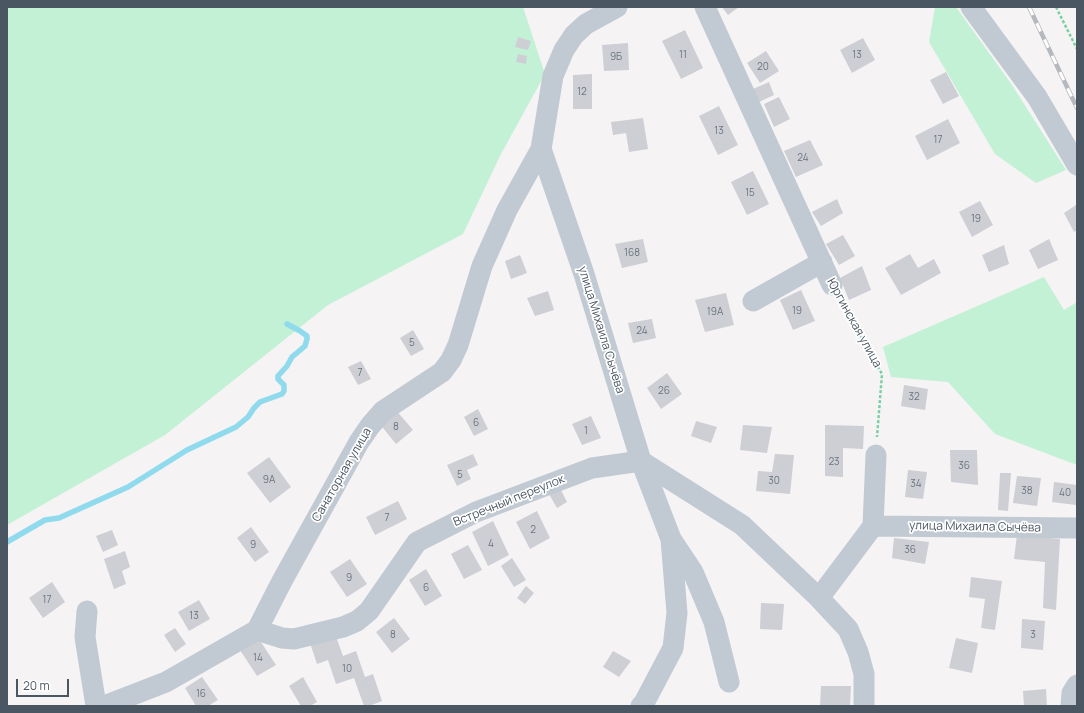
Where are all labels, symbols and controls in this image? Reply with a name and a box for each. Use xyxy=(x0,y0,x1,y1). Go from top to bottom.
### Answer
house number: 11 xyxy=(679,49,687,61)
house number: 13 xyxy=(852,49,862,61)
house number: 9Б xyxy=(610,51,622,63)
house number: 20 xyxy=(757,61,769,73)
house number: 12 xyxy=(577,86,587,98)
house number: 13 xyxy=(714,125,724,137)
house number: 17 xyxy=(934,134,942,146)
house number: 24 xyxy=(797,152,809,164)
house number: 15 xyxy=(745,187,755,199)
house number: 19 xyxy=(971,213,981,225)
house number: 168 xyxy=(624,247,640,259)
street label: улица Михаила Сычёва xyxy=(575,265,627,395)
street label: Юргинская улица xyxy=(824,276,884,370)
house number: 19 xyxy=(792,305,802,317)
house number: 19А xyxy=(707,306,723,318)
house number: 24 xyxy=(636,325,648,337)
house number: 5 xyxy=(409,337,415,349)
house number: 7 xyxy=(357,367,363,379)
house number: 26 xyxy=(658,385,670,397)
house number: 32 xyxy=(908,391,920,403)
house number: 6 xyxy=(473,417,479,429)
house number: 8 xyxy=(393,421,399,433)
house number: 1 xyxy=(584,425,588,437)
street label: Санаторная улица xyxy=(309,426,375,524)
house number: 23 xyxy=(828,456,840,468)
house number: 36 xyxy=(958,460,970,472)
house number: 5 xyxy=(457,469,463,481)
street label: Встречный переулок xyxy=(451,472,567,530)
house number: 9А xyxy=(263,474,275,486)
house number: 30 xyxy=(768,475,780,487)
house number: 34 xyxy=(910,478,922,490)
house number: 38 xyxy=(1021,485,1033,497)
house number: 40 xyxy=(1059,487,1071,499)
house number: 7 xyxy=(384,512,390,524)
street label: улица Михаила Сычёва xyxy=(909,519,1041,535)
house number: 2 xyxy=(530,524,536,536)
house number: 4 xyxy=(488,538,494,550)
house number: 9 xyxy=(250,539,256,551)
house number: 36 xyxy=(904,544,916,556)
house number: 9 xyxy=(346,572,352,584)
house number: 6 xyxy=(423,582,429,594)
house number: 17 xyxy=(43,594,51,606)
house number: 13 xyxy=(189,610,199,622)
house number: 8 xyxy=(390,629,396,641)
house number: 3 xyxy=(1030,629,1036,641)
house number: 14 xyxy=(253,652,263,664)
house number: 10 xyxy=(342,663,352,675)
scale bar xyxy=(18,671,71,697)
text: 20 m xyxy=(23,677,50,694)
house number: 16 xyxy=(196,688,206,700)

